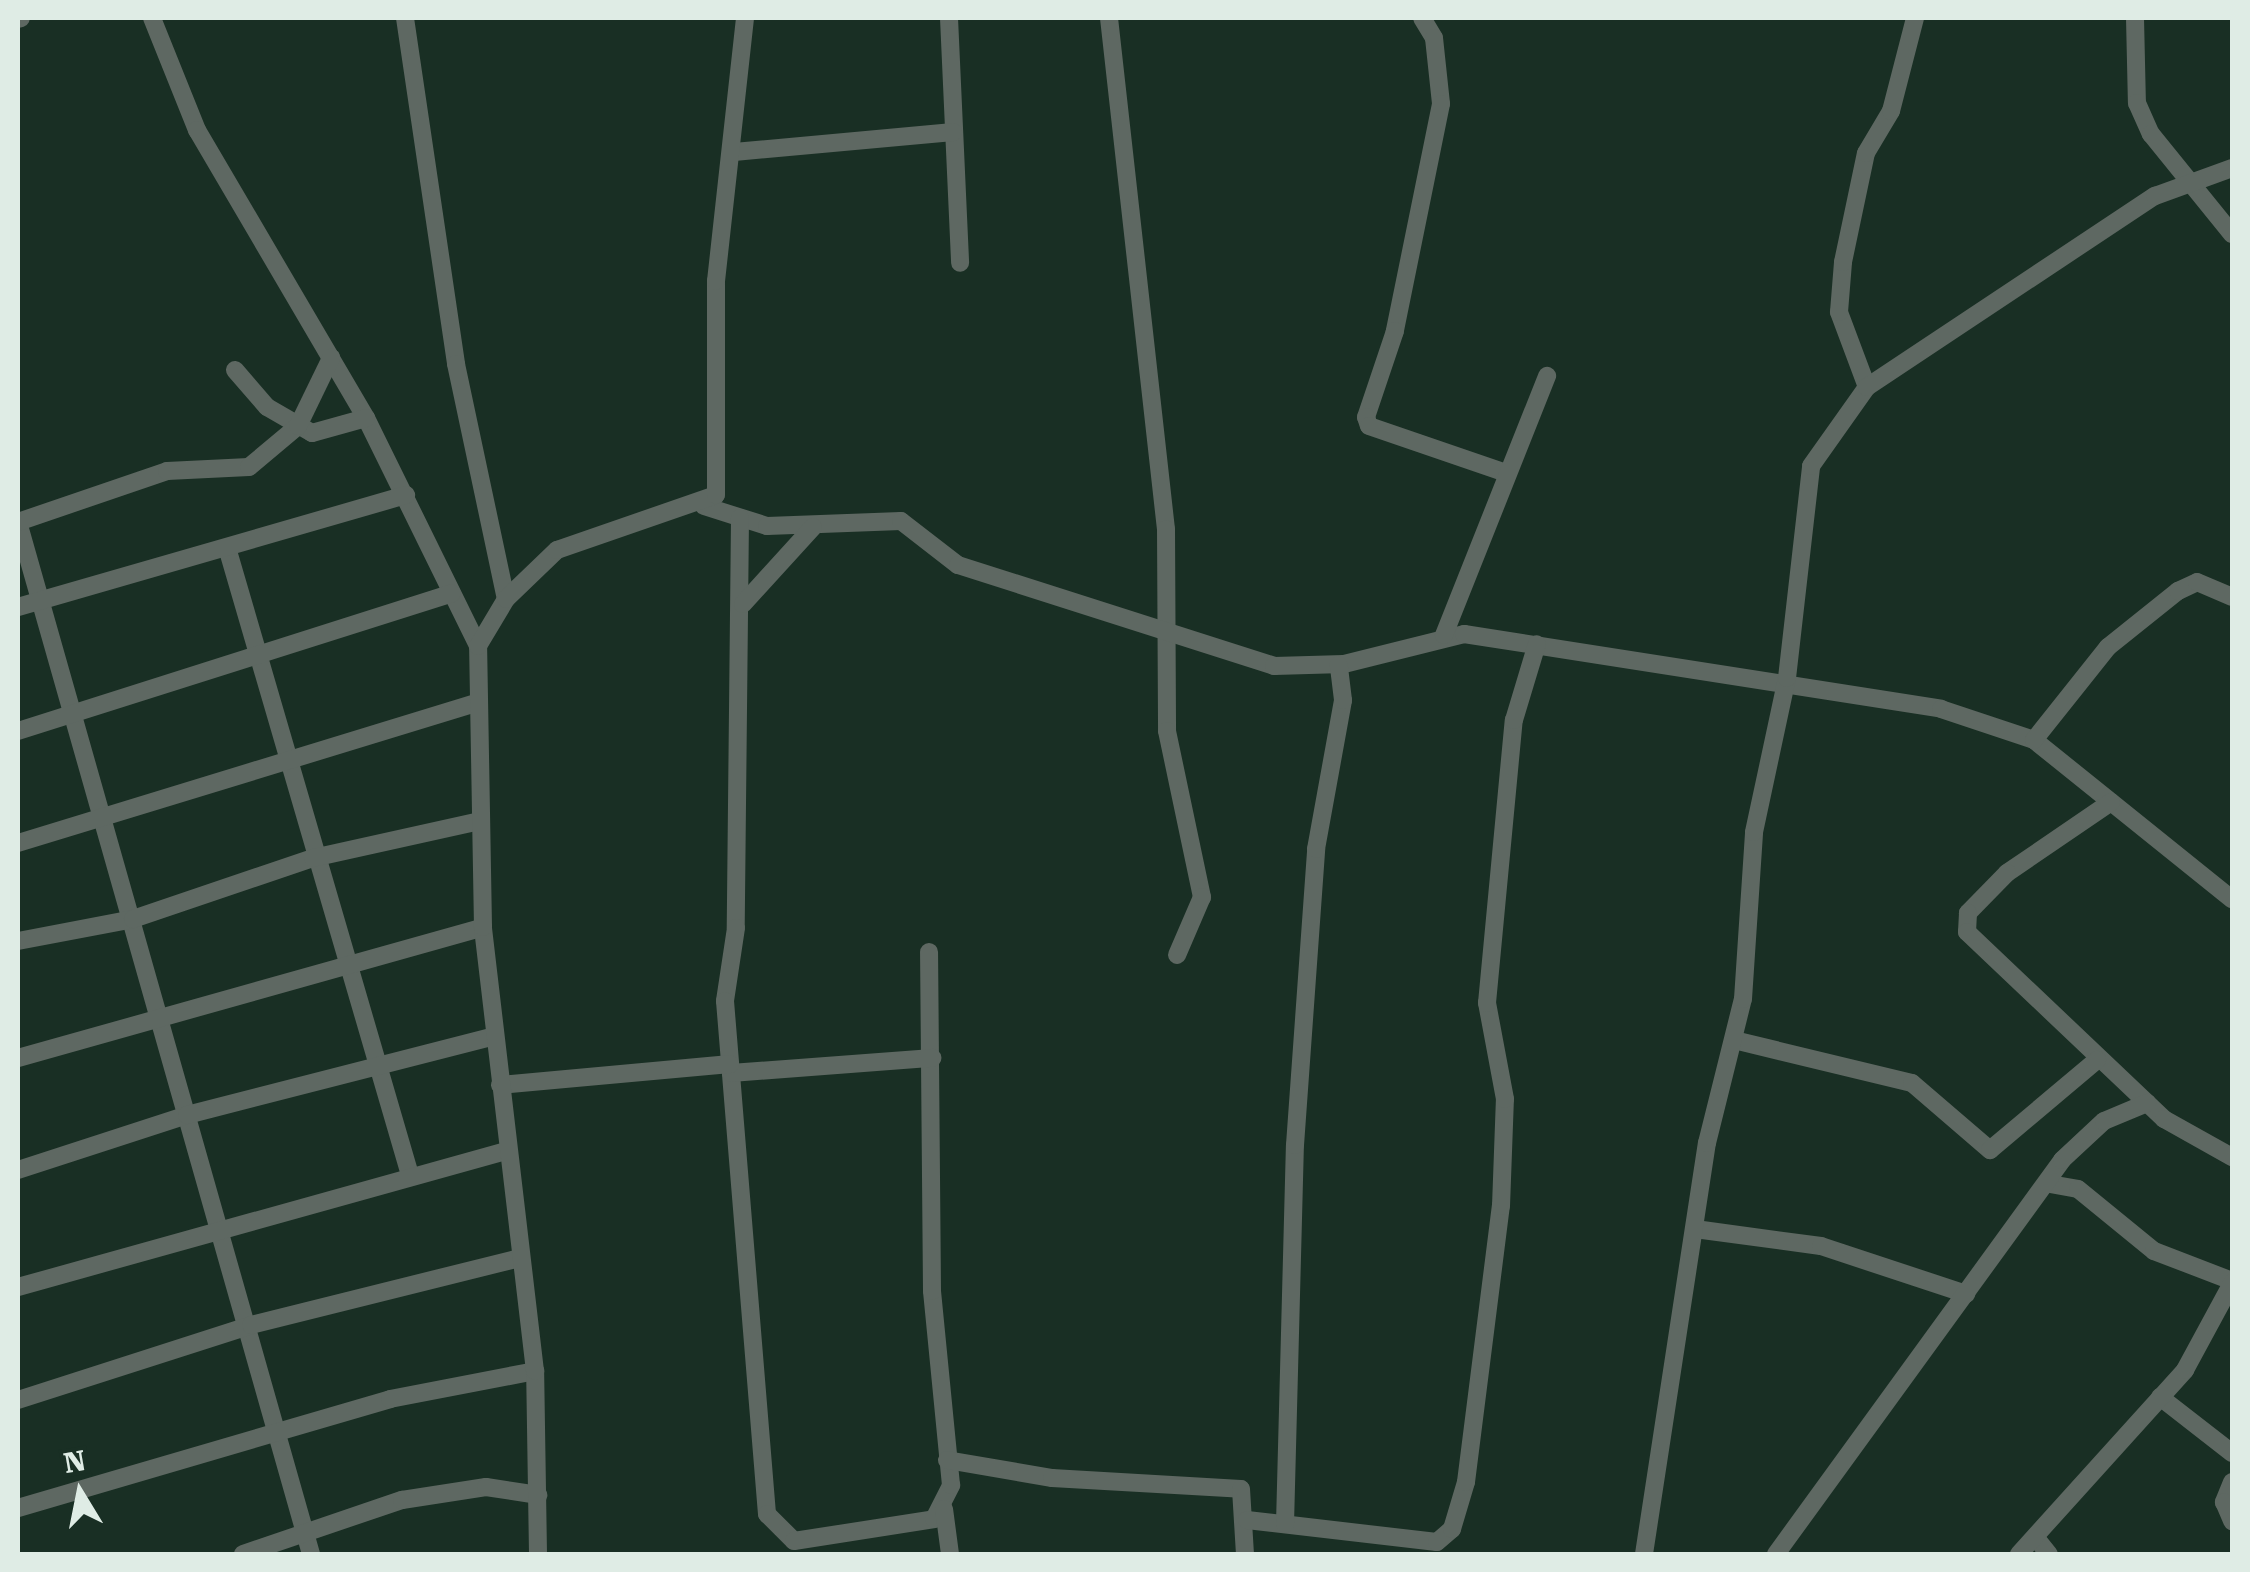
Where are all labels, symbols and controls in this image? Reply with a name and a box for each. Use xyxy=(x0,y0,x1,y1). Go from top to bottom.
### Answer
north arrow xyxy=(30,1442,130,1542)
text: N xyxy=(61,1444,88,1480)

